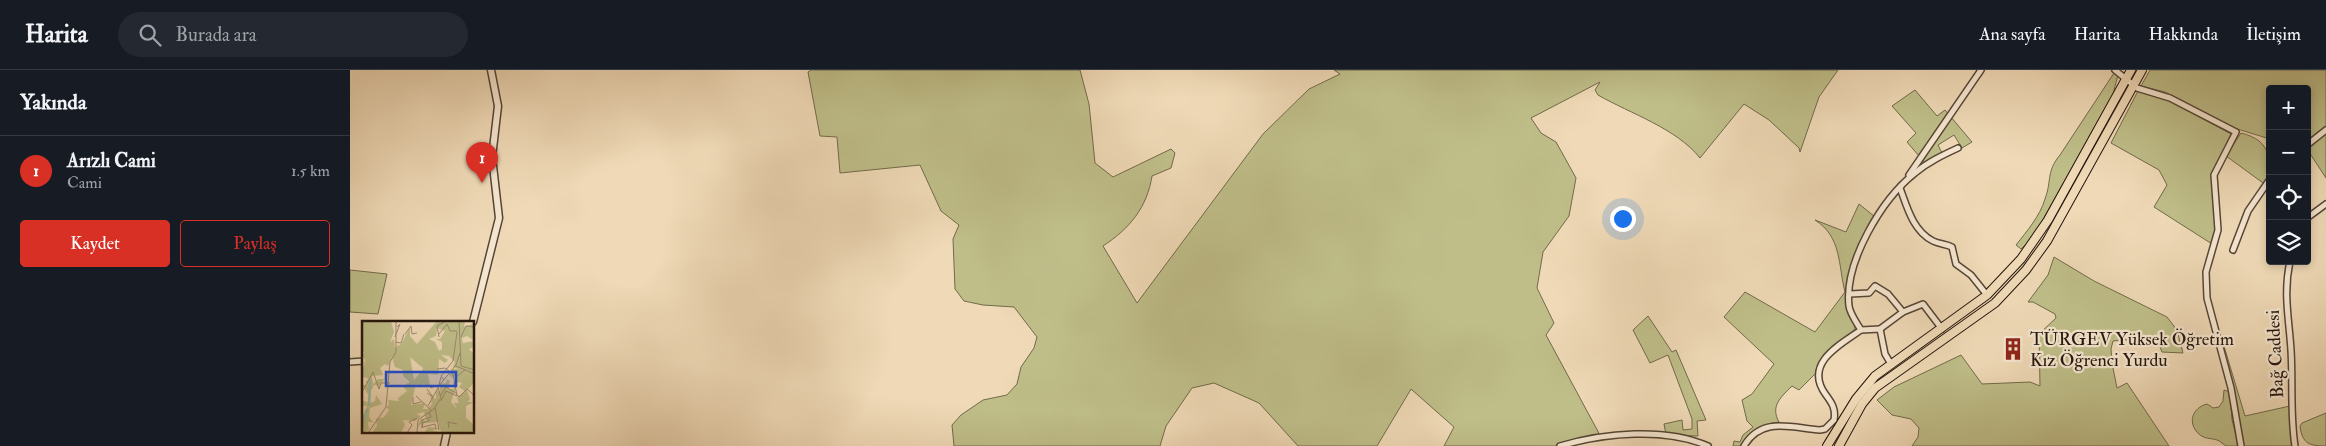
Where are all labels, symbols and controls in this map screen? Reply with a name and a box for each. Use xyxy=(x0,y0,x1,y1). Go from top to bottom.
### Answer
search box xyxy=(118,12,468,57)
text: Harita xyxy=(25,19,88,50)
icon: search xyxy=(136,21,164,49)
text: Burada ara xyxy=(176,23,257,47)
text: Ana sayfa xyxy=(1979,23,2046,46)
text: Harita xyxy=(2074,23,2121,46)
text: Hakkında xyxy=(2149,23,2218,46)
text: İletişim xyxy=(2246,23,2301,46)
map controls xyxy=(2266,85,2311,265)
button: + xyxy=(2266,85,2311,130)
text: Yakında xyxy=(20,89,87,116)
button: − xyxy=(2266,130,2311,175)
pin: 1 xyxy=(466,142,498,183)
text: Arızlı Cami xyxy=(67,149,156,173)
text: 1 xyxy=(33,161,39,181)
text: 1.5 km xyxy=(291,161,330,181)
text: Cami xyxy=(67,173,102,193)
button: locate xyxy=(2266,175,2311,220)
your location xyxy=(1610,206,1636,232)
button: Kaydet xyxy=(20,220,170,267)
button: Paylaş xyxy=(180,220,330,267)
button: layers xyxy=(2266,220,2311,265)
street label: Bağ Caddesi xyxy=(2262,309,2289,399)
inset map xyxy=(362,321,475,434)
place label: TÜRGEV Yüksek Öğretim Kız Öğrenci Yurdu xyxy=(2030,328,2234,372)
building icon: TÜRGEV Yüksek Öğretim Kız Öğrenci Yurdu xyxy=(2000,336,2026,362)

